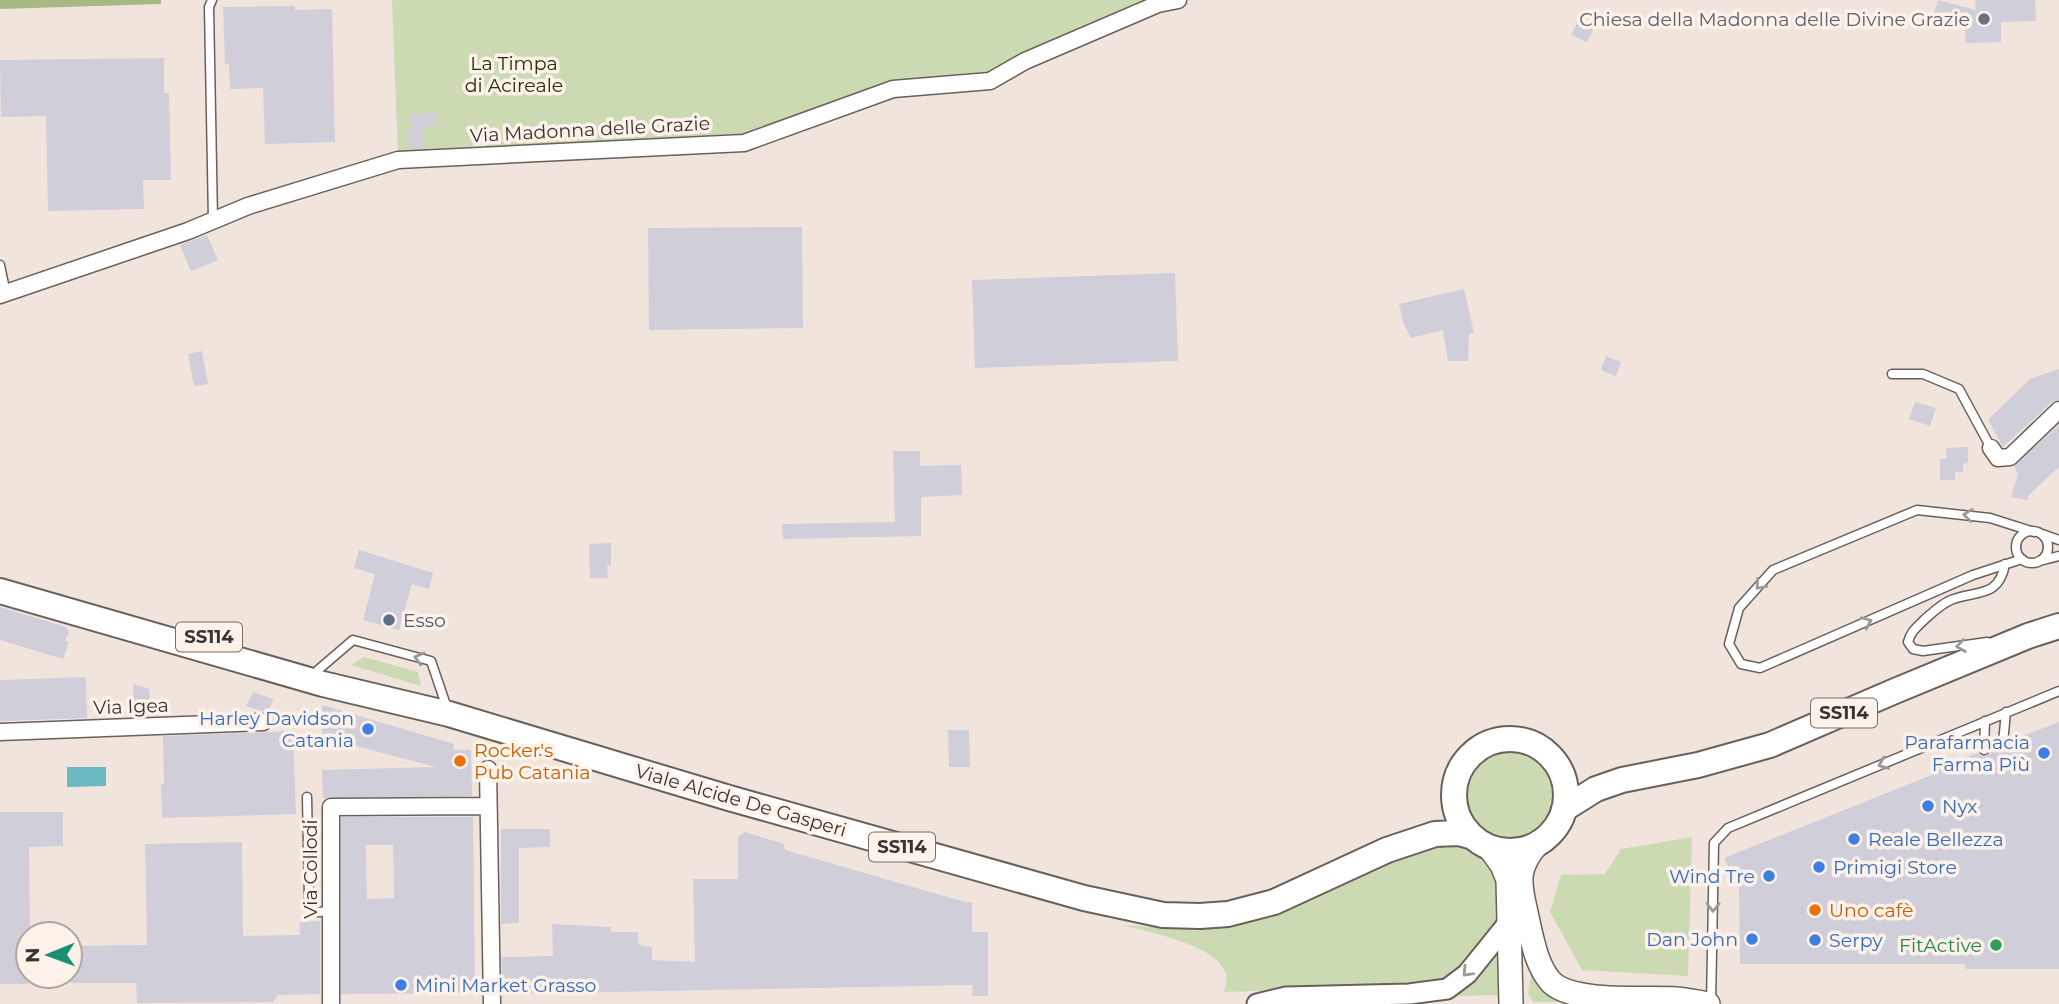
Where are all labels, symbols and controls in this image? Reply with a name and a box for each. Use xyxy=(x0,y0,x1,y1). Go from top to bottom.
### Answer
place label: Chiesa della Madonna delle Divine Grazie xyxy=(1579,8,1970,31)
marker: Chiesa della Madonna delle Divine Grazie xyxy=(1976,11,1992,27)
park label: La Timpa di Acireale xyxy=(465,52,563,97)
street label: Via Madonna delle Grazie xyxy=(469,112,711,147)
one-way arrow xyxy=(1962,508,1974,523)
one-way arrow xyxy=(1755,576,1768,589)
place label: Esso xyxy=(403,609,446,632)
marker: Esso xyxy=(381,612,397,628)
one-way arrow xyxy=(1859,616,1872,630)
road number: SS114 xyxy=(176,622,242,652)
one-way arrow xyxy=(1955,638,1967,653)
one-way arrow xyxy=(413,652,425,666)
street label: Via Igea xyxy=(93,694,169,719)
road number: SS114 xyxy=(1811,698,1877,728)
place label: Harley Davidson Catania xyxy=(199,707,354,752)
marker: Harley Davidson Catania xyxy=(360,721,376,737)
place label: Parafarmacia Farma Più xyxy=(1904,731,2030,776)
place label: Rocker's Pub Catania xyxy=(474,739,591,784)
marker: Parafarmacia Farma Più xyxy=(2036,745,2052,761)
marker: Rocker's Pub Catania xyxy=(452,753,468,769)
one-way arrow xyxy=(1878,756,1890,770)
street label: Viale Alcide De Gasperi xyxy=(633,759,849,842)
place label: Nyx xyxy=(1942,795,1978,818)
marker: Nyx xyxy=(1920,798,1936,814)
street label: Via Collodi xyxy=(299,819,322,919)
place label: Reale Bellezza xyxy=(1868,828,2004,851)
marker: Reale Bellezza xyxy=(1846,831,1862,847)
road number: SS114 xyxy=(869,832,935,862)
place label: Primigi Store xyxy=(1833,856,1957,879)
marker: Primigi Store xyxy=(1811,859,1827,875)
place label: Wind Tre xyxy=(1669,865,1755,888)
marker: Wind Tre xyxy=(1761,868,1777,884)
place label: Uno cafè xyxy=(1829,899,1913,922)
one-way arrow xyxy=(1705,902,1721,913)
marker: Uno cafè xyxy=(1807,902,1823,918)
north arrow xyxy=(14,920,84,990)
place label: Dan John xyxy=(1646,928,1738,951)
place label: Serpy xyxy=(1829,929,1883,952)
marker: Dan John xyxy=(1744,931,1760,947)
marker: Serpy xyxy=(1807,932,1823,948)
place label: FitActive xyxy=(1899,934,1982,957)
marker: FitActive xyxy=(1988,937,2004,953)
text: N xyxy=(21,947,44,963)
one-way arrow xyxy=(1463,964,1476,977)
place label: Mini Market Grasso xyxy=(415,974,596,997)
marker: Mini Market Grasso xyxy=(393,977,409,993)

